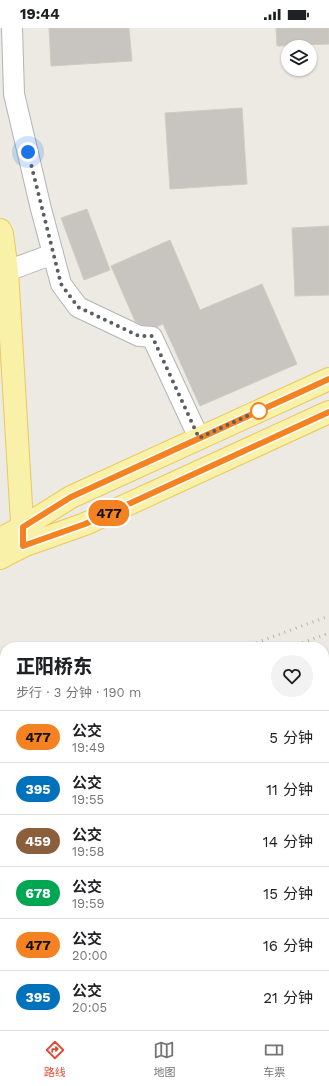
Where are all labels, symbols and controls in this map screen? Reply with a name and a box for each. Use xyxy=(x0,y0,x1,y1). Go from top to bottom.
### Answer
text: 19:44 xyxy=(20,5,60,23)
map controls xyxy=(281,40,317,76)
button: layers xyxy=(281,40,317,76)
your location xyxy=(18,142,38,162)
unlabelled marker xyxy=(250,402,268,420)
line badge: 477 xyxy=(86,500,132,526)
text: 477 xyxy=(96,505,122,521)
text: 正阳桥东 xyxy=(16,655,92,678)
button: heart xyxy=(271,655,313,697)
text: 步行 · 3 分钟 · 190 m xyxy=(16,685,141,700)
text: 公交 xyxy=(72,722,102,740)
text: 477 xyxy=(25,729,51,745)
text: 5 分钟 xyxy=(269,729,313,747)
text: 19:49 xyxy=(72,740,105,755)
text: 公交 xyxy=(72,774,102,792)
text: 395 xyxy=(25,781,51,797)
text: 11 分钟 xyxy=(266,781,313,799)
text: 19:55 xyxy=(72,792,104,807)
text: 公交 xyxy=(72,826,102,844)
text: 459 xyxy=(25,833,51,849)
text: 14 分钟 xyxy=(263,833,313,851)
text: 19:58 xyxy=(72,844,105,859)
text: 公交 xyxy=(72,878,102,896)
text: 678 xyxy=(25,885,51,901)
text: 15 分钟 xyxy=(263,885,313,903)
text: 19:59 xyxy=(72,896,105,911)
text: 公交 xyxy=(72,930,102,948)
text: 477 xyxy=(25,937,51,953)
text: 16 分钟 xyxy=(263,937,313,955)
text: 20:00 xyxy=(72,948,108,963)
text: 公交 xyxy=(72,982,102,1000)
text: 395 xyxy=(25,989,51,1005)
text: 21 分钟 xyxy=(263,989,313,1007)
text: 20:05 xyxy=(72,1000,107,1015)
tab: 路线 xyxy=(44,1039,66,1079)
tab: 地图 xyxy=(153,1039,175,1079)
tab: 车票 xyxy=(263,1039,285,1079)

